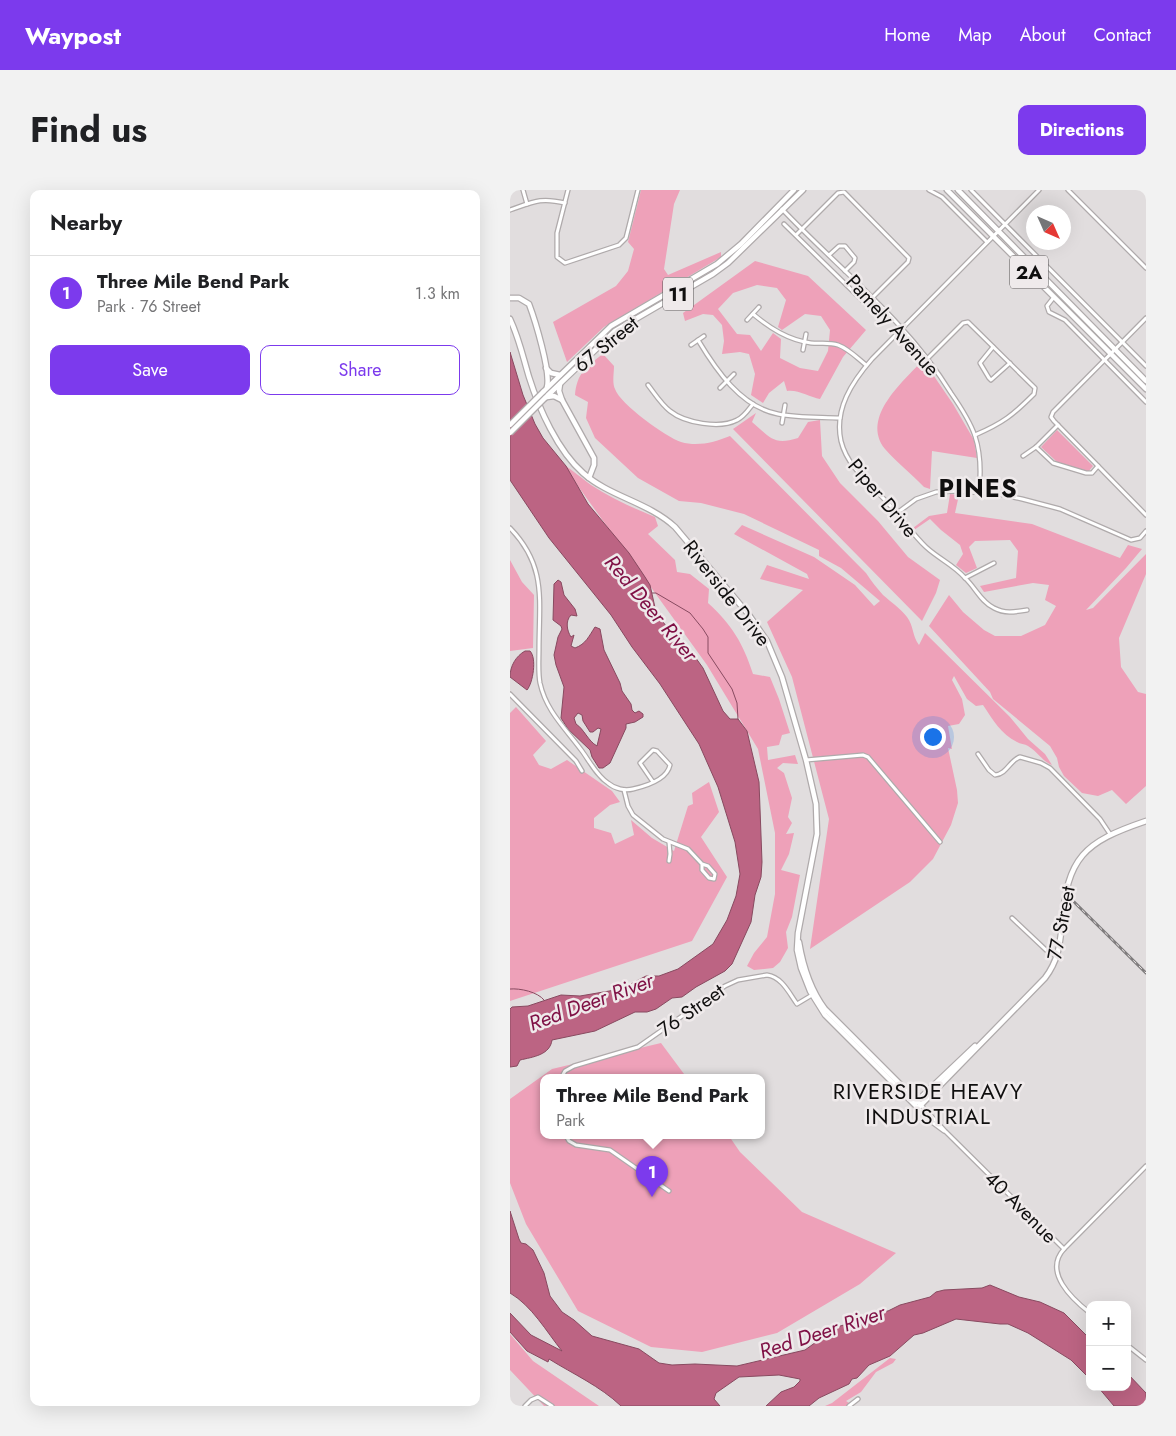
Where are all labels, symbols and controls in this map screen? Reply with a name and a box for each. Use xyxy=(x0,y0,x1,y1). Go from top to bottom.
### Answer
text: Waypost xyxy=(25,18,121,53)
text: Home xyxy=(884,22,930,48)
text: Map xyxy=(958,22,992,48)
text: About xyxy=(1020,22,1065,48)
text: Contact xyxy=(1093,22,1151,48)
text: Find us xyxy=(30,105,147,155)
button: Directions xyxy=(1018,105,1146,155)
north arrow xyxy=(1026,205,1071,250)
text: Nearby xyxy=(50,208,122,238)
road number: 2A xyxy=(1010,255,1048,288)
text: Three Mile Bend Park xyxy=(97,268,290,295)
street label: Pamely Avenue xyxy=(839,268,946,382)
road number: 11 xyxy=(663,278,693,310)
text: 1 xyxy=(62,282,70,305)
text: 1.3 km xyxy=(415,282,460,305)
text: Park · 76 Street xyxy=(97,295,201,318)
street label: 67 Street xyxy=(568,309,645,379)
button: Save xyxy=(50,345,250,395)
button: Share xyxy=(260,345,460,395)
street label: Piper Drive xyxy=(841,453,924,544)
district label: PINES xyxy=(938,470,1018,506)
street label: Riverside Drive xyxy=(676,534,777,652)
water label: Red Deer River xyxy=(597,548,705,669)
your location xyxy=(920,724,946,750)
street label: 77 Street xyxy=(1040,883,1083,963)
water label: Red Deer River xyxy=(524,965,659,1038)
street label: 76 Street xyxy=(652,977,731,1044)
popup xyxy=(540,1074,765,1139)
district label: RIVERSIDE HEAVY INDUSTRIAL xyxy=(833,1075,1023,1132)
text: Three Mile Bend Park xyxy=(556,1082,749,1109)
text: Park xyxy=(556,1109,585,1132)
pin: 1 xyxy=(636,1156,668,1197)
street label: 40 Avenue xyxy=(978,1165,1063,1250)
water label: Red Deer River xyxy=(755,1297,890,1366)
map controls xyxy=(1086,1301,1131,1391)
button: + xyxy=(1086,1301,1131,1346)
button: − xyxy=(1086,1346,1131,1391)

